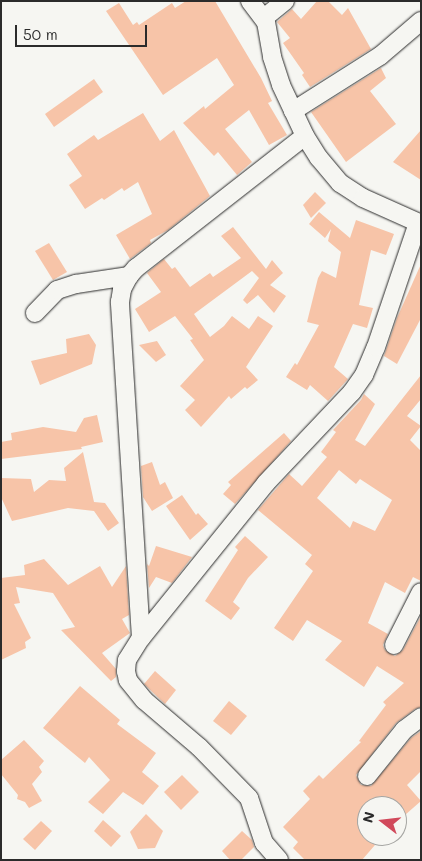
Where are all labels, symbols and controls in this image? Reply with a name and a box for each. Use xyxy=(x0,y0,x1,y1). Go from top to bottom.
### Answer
scale bar xyxy=(18,15,150,47)
text: 50 m xyxy=(23,24,58,44)
north arrow xyxy=(357,796,407,846)
text: N xyxy=(357,809,379,825)

